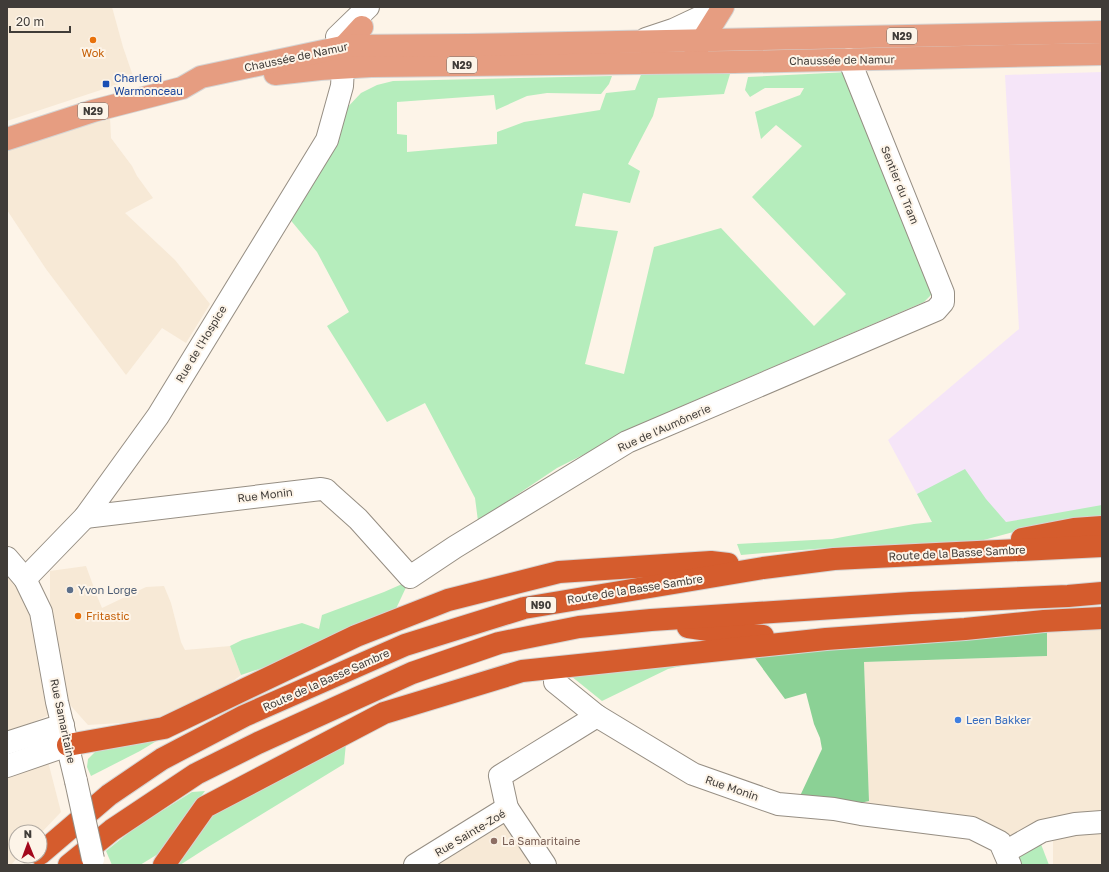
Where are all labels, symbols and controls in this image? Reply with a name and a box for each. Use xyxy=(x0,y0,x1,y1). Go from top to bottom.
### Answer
scale bar xyxy=(10,8,70,34)
text: 20 m xyxy=(16,14,44,29)
road number: N29 xyxy=(887,28,917,44)
marker: Wok xyxy=(88,35,98,45)
street label: Chaussée de Namur xyxy=(243,39,350,74)
place label: Wok xyxy=(82,46,104,59)
street label: Chaussée de Namur xyxy=(789,52,896,67)
road number: N29 xyxy=(447,57,477,73)
place label: Charleroi Warmonceau xyxy=(114,71,183,97)
marker: Charleroi Warmonceau xyxy=(101,79,111,89)
road number: N29 xyxy=(78,103,108,119)
street label: Sentier du Tram xyxy=(879,144,922,226)
street label: Rue de l'Hospice xyxy=(173,303,229,385)
street label: Rue de l'Aumônerie xyxy=(615,401,712,454)
street label: Rue Monin xyxy=(237,485,293,504)
street label: Route de la Basse Sambre xyxy=(888,542,1026,563)
street label: Route de la Basse Sambre xyxy=(566,571,704,606)
place label: Yvon Lorge xyxy=(78,583,137,596)
marker: Yvon Lorge xyxy=(65,585,75,595)
road number: N90 xyxy=(526,597,556,613)
place label: Fritastic xyxy=(86,609,130,622)
marker: Fritastic xyxy=(73,611,83,621)
street label: Route de la Basse Sambre xyxy=(260,646,391,713)
street label: Rue Samaritaine xyxy=(48,677,79,764)
place label: Leen Bakker xyxy=(966,713,1032,726)
marker: Leen Bakker xyxy=(953,715,963,725)
street label: Rue Monin xyxy=(704,772,761,803)
street label: Rue Sainte-Zoé xyxy=(432,806,507,859)
north arrow xyxy=(8,824,48,864)
text: N xyxy=(24,827,32,840)
place label: La Samaritaine xyxy=(502,834,581,847)
marker: La Samaritaine xyxy=(489,836,499,846)

